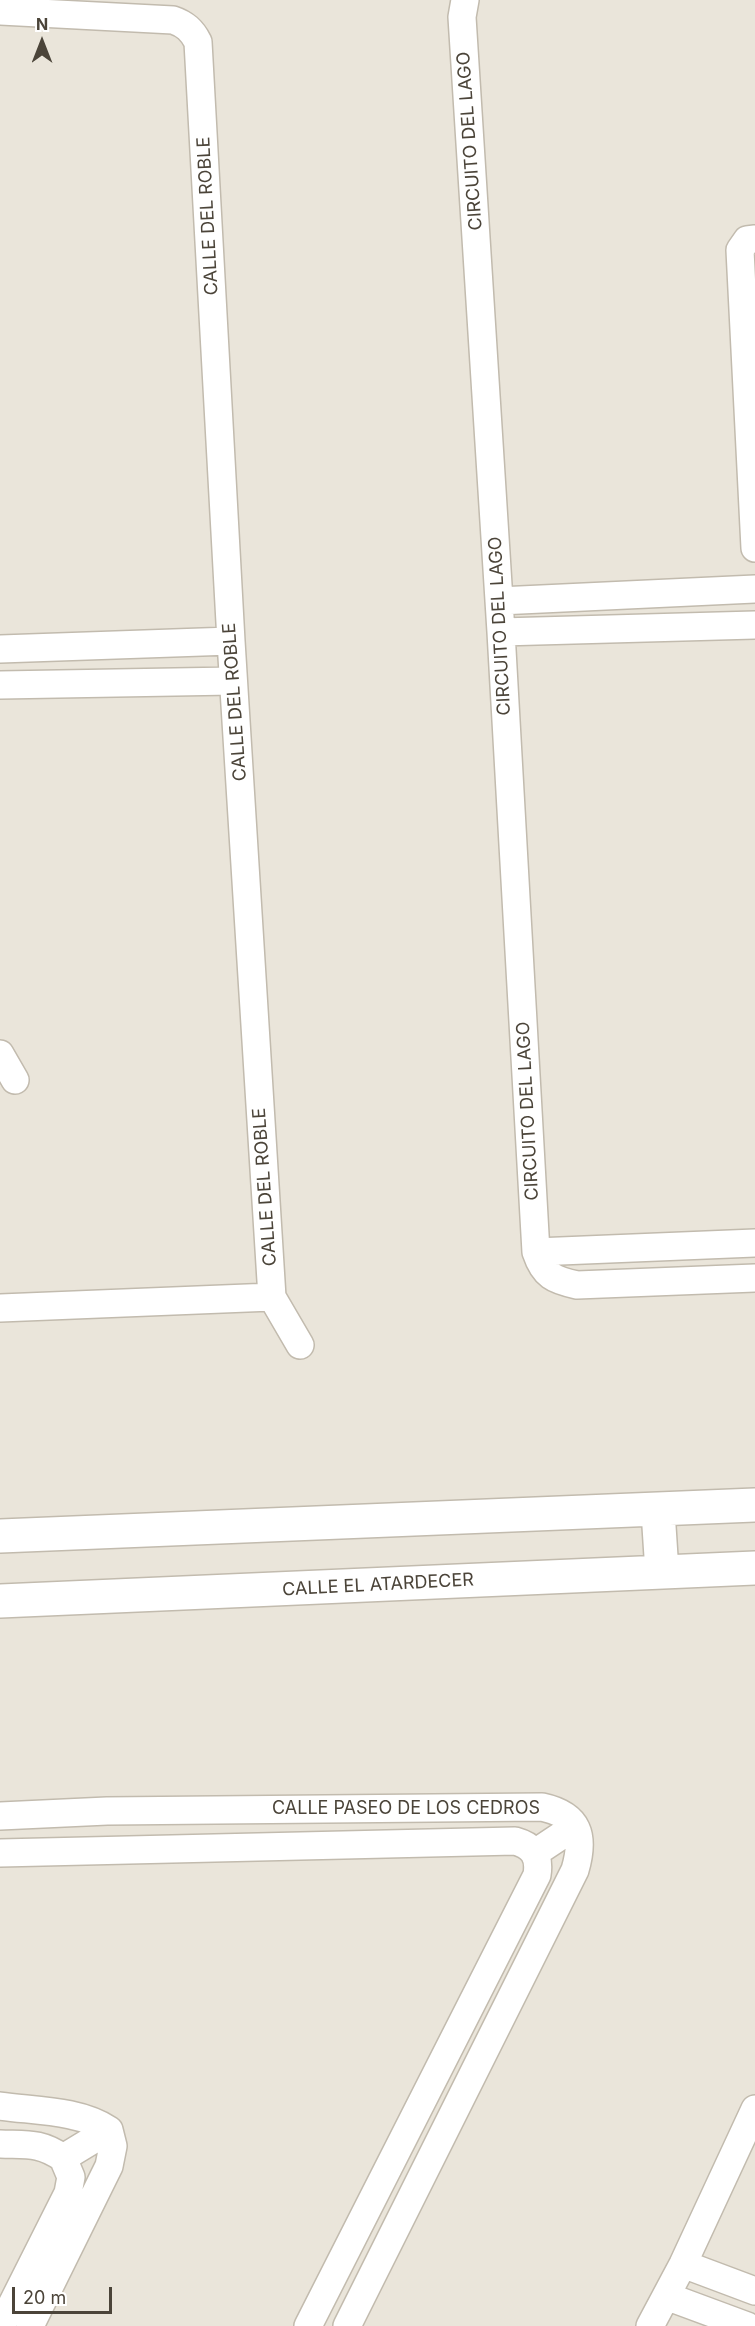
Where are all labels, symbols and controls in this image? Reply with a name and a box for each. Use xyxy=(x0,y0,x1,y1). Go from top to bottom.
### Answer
north arrow xyxy=(12,12,72,72)
text: N xyxy=(36,14,48,34)
street label: CIRCUITO DEL LAGO xyxy=(453,51,487,231)
street label: CALLE DEL ROBLE xyxy=(193,136,223,296)
street label: CIRCUITO DEL LAGO xyxy=(485,536,515,716)
street label: CALLE DEL ROBLE xyxy=(219,622,251,782)
street label: CIRCUITO DEL LAGO xyxy=(513,1021,543,1201)
street label: CALLE DEL ROBLE xyxy=(249,1107,281,1267)
street label: CALLE EL ATARDECER xyxy=(282,1569,474,1601)
street label: CALLE PASEO DE LOS CEDROS xyxy=(272,1798,540,1820)
scale bar xyxy=(15,2275,116,2313)
text: 20 m xyxy=(23,2287,66,2308)

